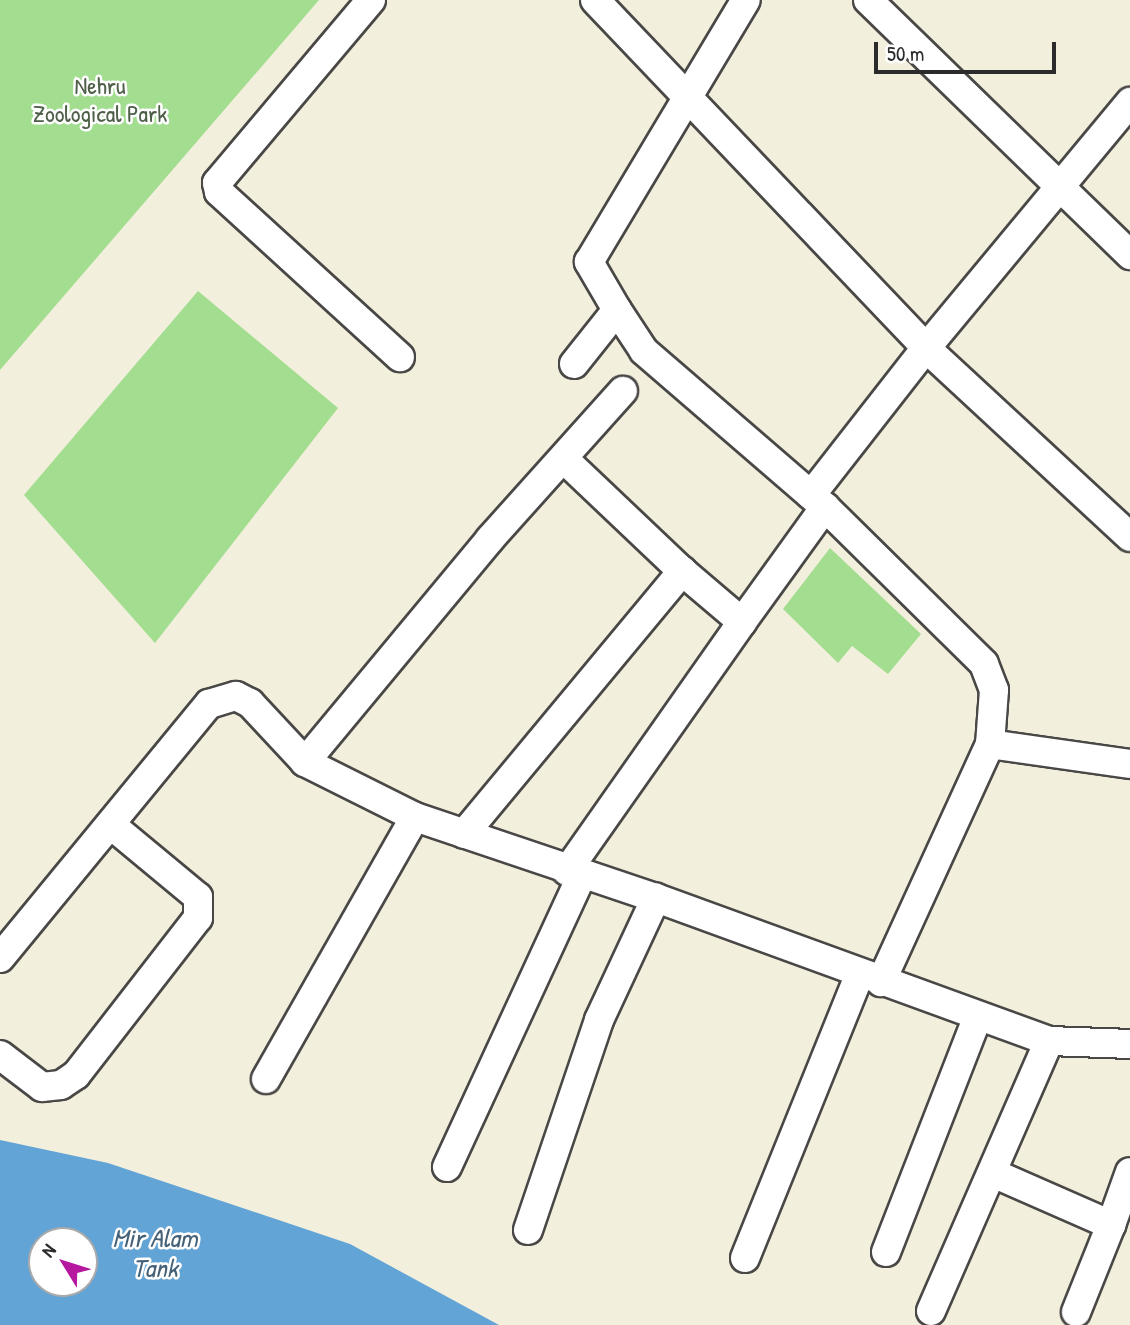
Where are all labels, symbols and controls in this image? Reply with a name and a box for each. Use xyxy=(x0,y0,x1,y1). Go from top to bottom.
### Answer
scale bar xyxy=(878,28,1060,72)
text: 50 m xyxy=(887,39,924,68)
park label: Nehru Zoological Park xyxy=(33,72,167,128)
water label: Mir Alam Tank xyxy=(113,1222,197,1284)
north arrow xyxy=(28,1227,98,1297)
text: N xyxy=(35,1238,61,1262)

